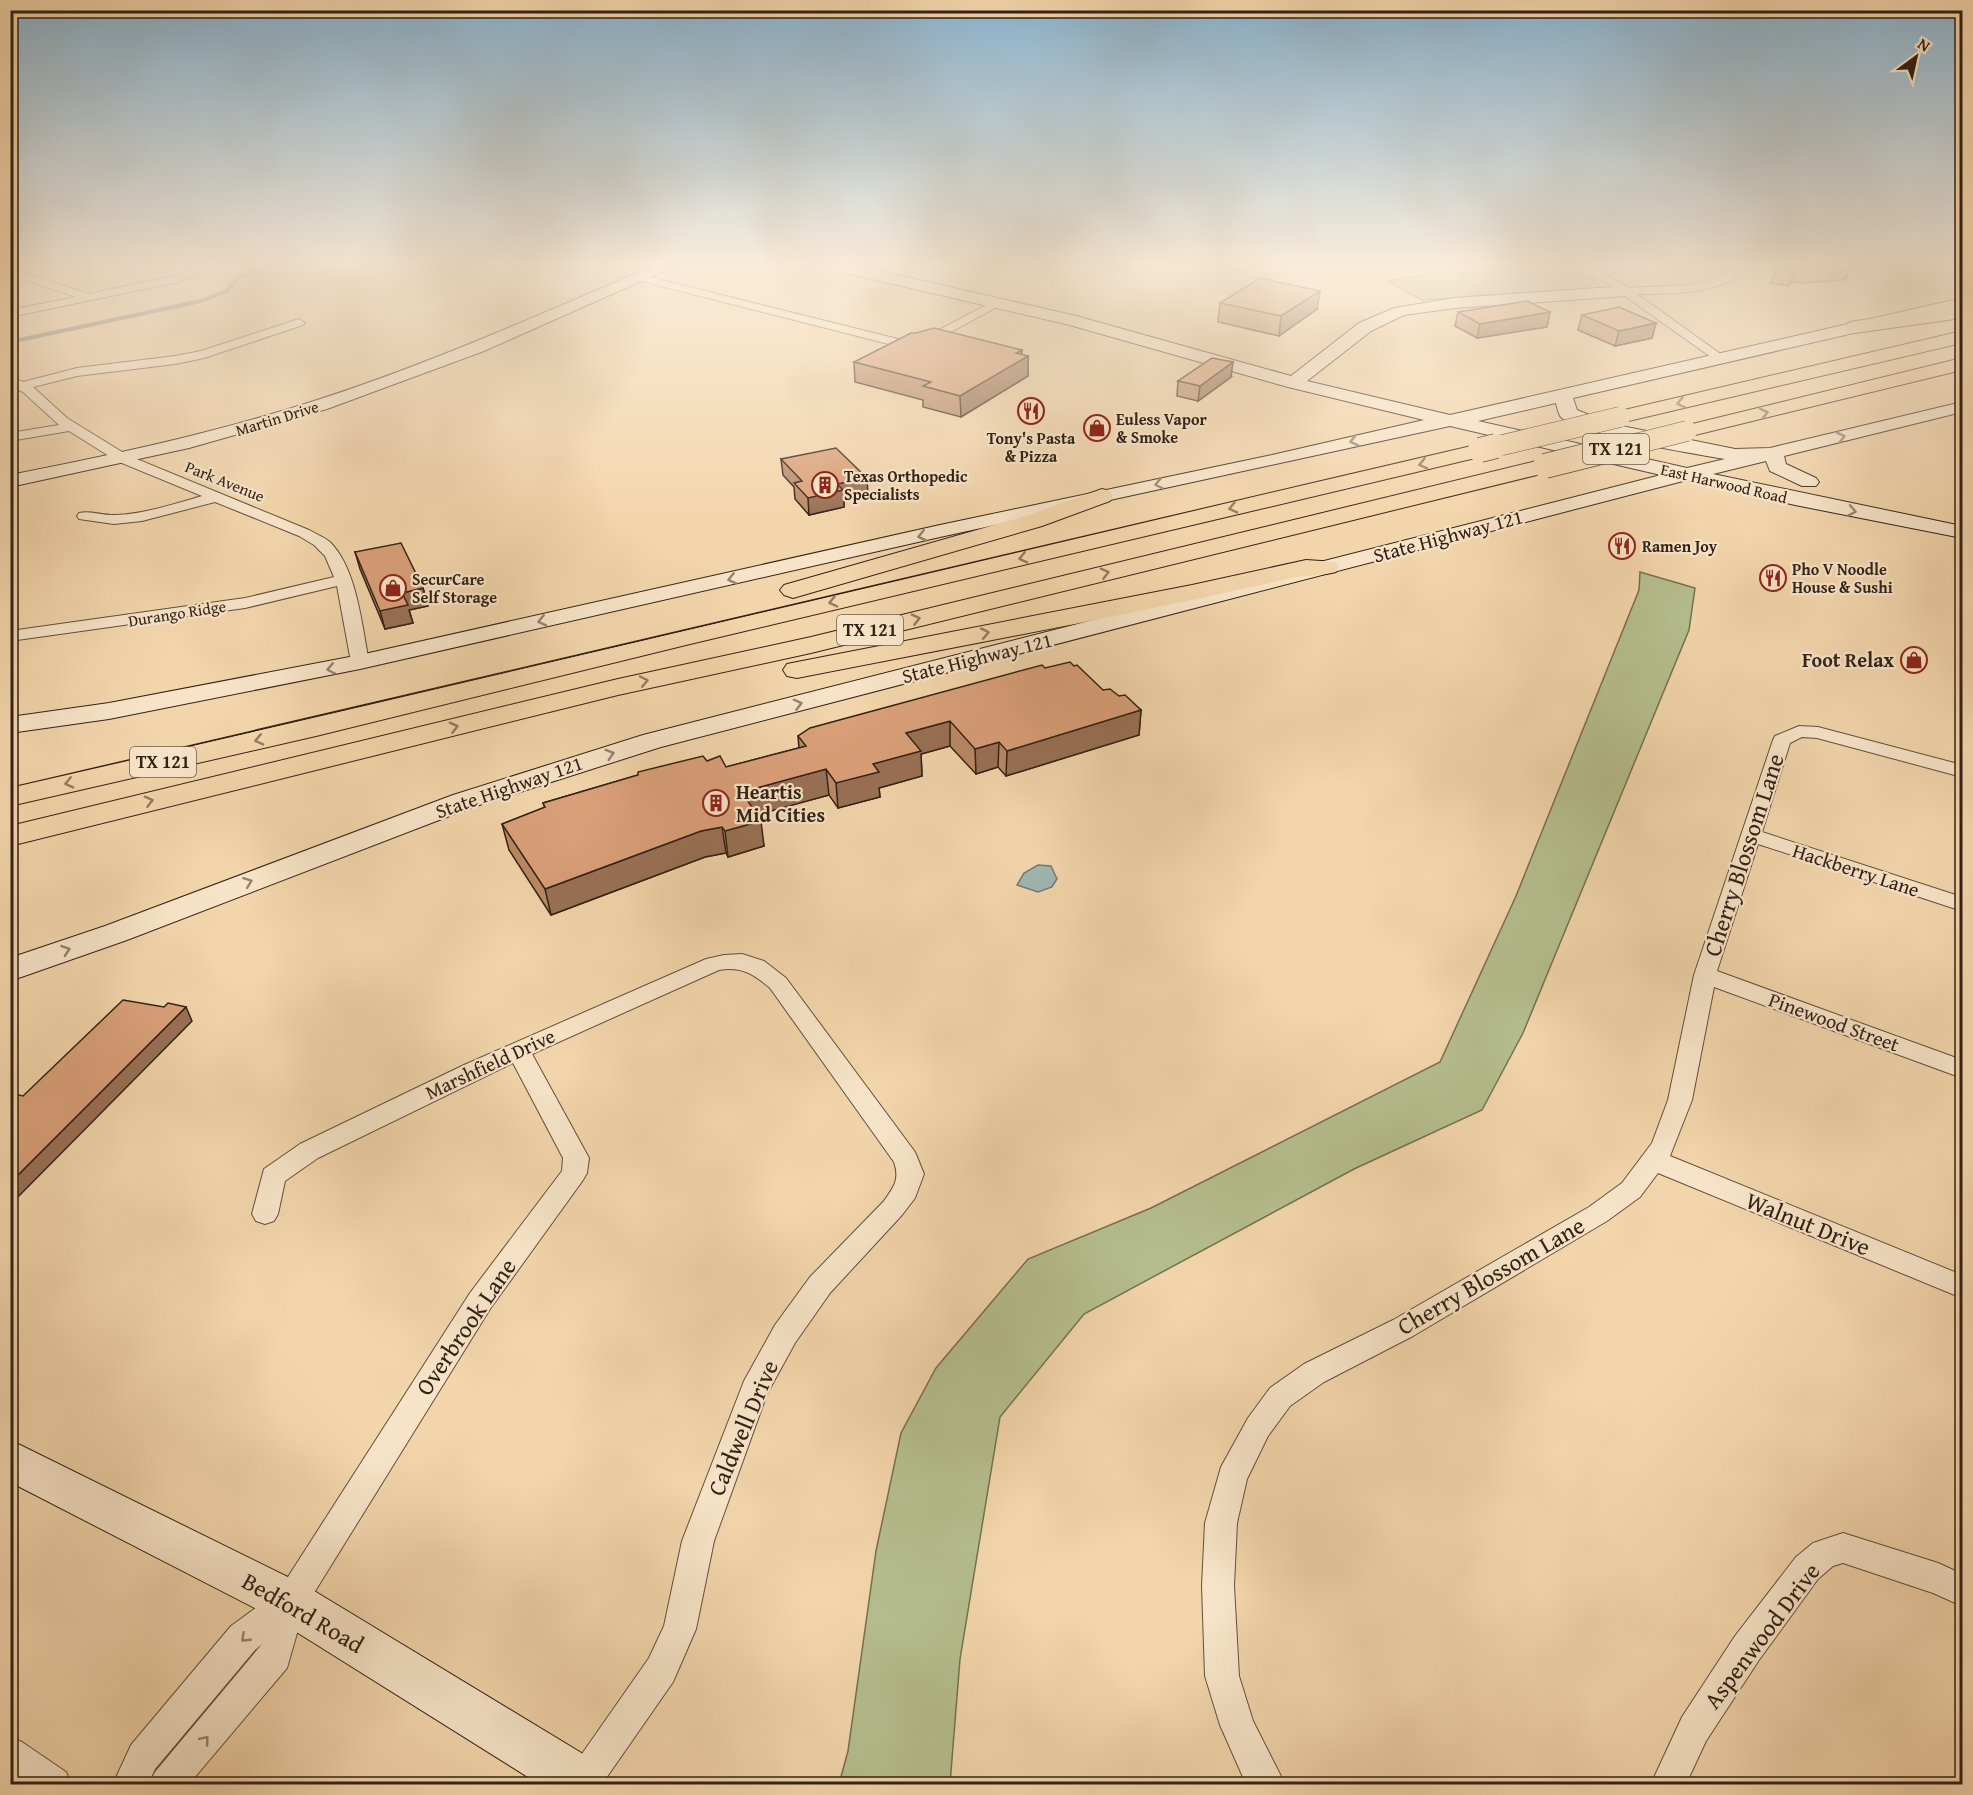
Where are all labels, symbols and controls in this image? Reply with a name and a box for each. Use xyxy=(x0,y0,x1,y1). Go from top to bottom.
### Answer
north arrow xyxy=(1886,27,1946,87)
text: N xyxy=(1913,31,1935,58)
street label: Martin Drive xyxy=(232,394,322,442)
restaurant icon: Tony's Pasta & Pizza xyxy=(1016,396,1046,426)
one-way arrow xyxy=(1676,396,1686,409)
place label: Euless Vapor & Smoke xyxy=(1116,407,1207,449)
one-way arrow xyxy=(1759,407,1769,420)
shop icon: Euless Vapor & Smoke xyxy=(1082,413,1112,443)
place label: Tony's Pasta & Pizza xyxy=(987,426,1076,468)
one-way arrow xyxy=(1836,432,1846,445)
one-way arrow xyxy=(1349,433,1359,446)
road number: TX 121 xyxy=(1583,434,1649,464)
street label: Park Avenue xyxy=(182,454,268,508)
one-way arrow xyxy=(1418,456,1428,469)
street label: East Harwood Road xyxy=(1658,457,1790,509)
place label: Texas Orthopedic Specialists xyxy=(844,464,968,506)
building icon: Texas Orthopedic Specialists xyxy=(810,470,840,500)
one-way arrow xyxy=(1154,477,1164,490)
one-way arrow xyxy=(1229,501,1239,514)
street label: State Highway 121 xyxy=(1370,502,1526,569)
one-way arrow xyxy=(1847,504,1857,517)
one-way arrow xyxy=(917,528,927,541)
restaurant icon: Ramen Joy xyxy=(1607,531,1637,561)
place label: Ramen Joy xyxy=(1642,534,1718,558)
one-way arrow xyxy=(1018,550,1028,563)
place label: Pho V Noodle House & Sushi xyxy=(1792,557,1893,599)
restaurant icon: Pho V Noodle House & Sushi xyxy=(1758,563,1788,593)
place label: SecurCare Self Storage xyxy=(412,567,497,609)
one-way arrow xyxy=(1100,568,1110,581)
one-way arrow xyxy=(727,571,737,584)
shop icon: SecurCare Self Storage xyxy=(378,573,408,603)
street label: Durango Ridge xyxy=(126,593,228,633)
one-way arrow xyxy=(829,595,839,608)
one-way arrow xyxy=(537,614,547,627)
one-way arrow xyxy=(911,614,921,627)
road number: TX 121 xyxy=(837,615,903,645)
street label: State Highway 121 xyxy=(899,625,1055,690)
one-way arrow xyxy=(980,627,990,640)
place label: Foot Relax xyxy=(1802,645,1894,674)
shop icon: Foot Relax xyxy=(1899,645,1929,675)
one-way arrow xyxy=(326,661,336,674)
one-way arrow xyxy=(639,676,649,689)
one-way arrow xyxy=(793,698,803,711)
one-way arrow xyxy=(449,721,459,734)
one-way arrow xyxy=(254,733,264,746)
road number: TX 121 xyxy=(130,747,196,777)
street label: State Highway 121 xyxy=(431,748,586,825)
one-way arrow xyxy=(604,749,615,761)
street label: Cherry Blossom Lane xyxy=(1694,749,1793,961)
one-way arrow xyxy=(64,776,74,789)
place label: Heartis Mid Cities xyxy=(736,777,825,829)
building icon: Heartis Mid Cities xyxy=(701,788,731,818)
one-way arrow xyxy=(143,795,153,808)
street label: Hackberry Lane xyxy=(1789,835,1923,904)
one-way arrow xyxy=(243,877,253,890)
one-way arrow xyxy=(60,945,71,958)
street label: Pinewood Street xyxy=(1765,984,1903,1059)
street label: Marshfield Drive xyxy=(420,1021,559,1106)
street label: Walnut Drive xyxy=(1741,1183,1876,1264)
street label: Cherry Blossom Lane xyxy=(1390,1208,1591,1344)
street label: Overbrook Lane xyxy=(407,1251,524,1402)
street label: Caldwell Drive xyxy=(698,1355,787,1501)
street label: Aspenwood Drive xyxy=(1695,1555,1828,1716)
street label: Bedford Road xyxy=(236,1564,371,1662)
one-way arrow xyxy=(241,1631,251,1642)
one-way arrow xyxy=(198,1736,209,1747)

